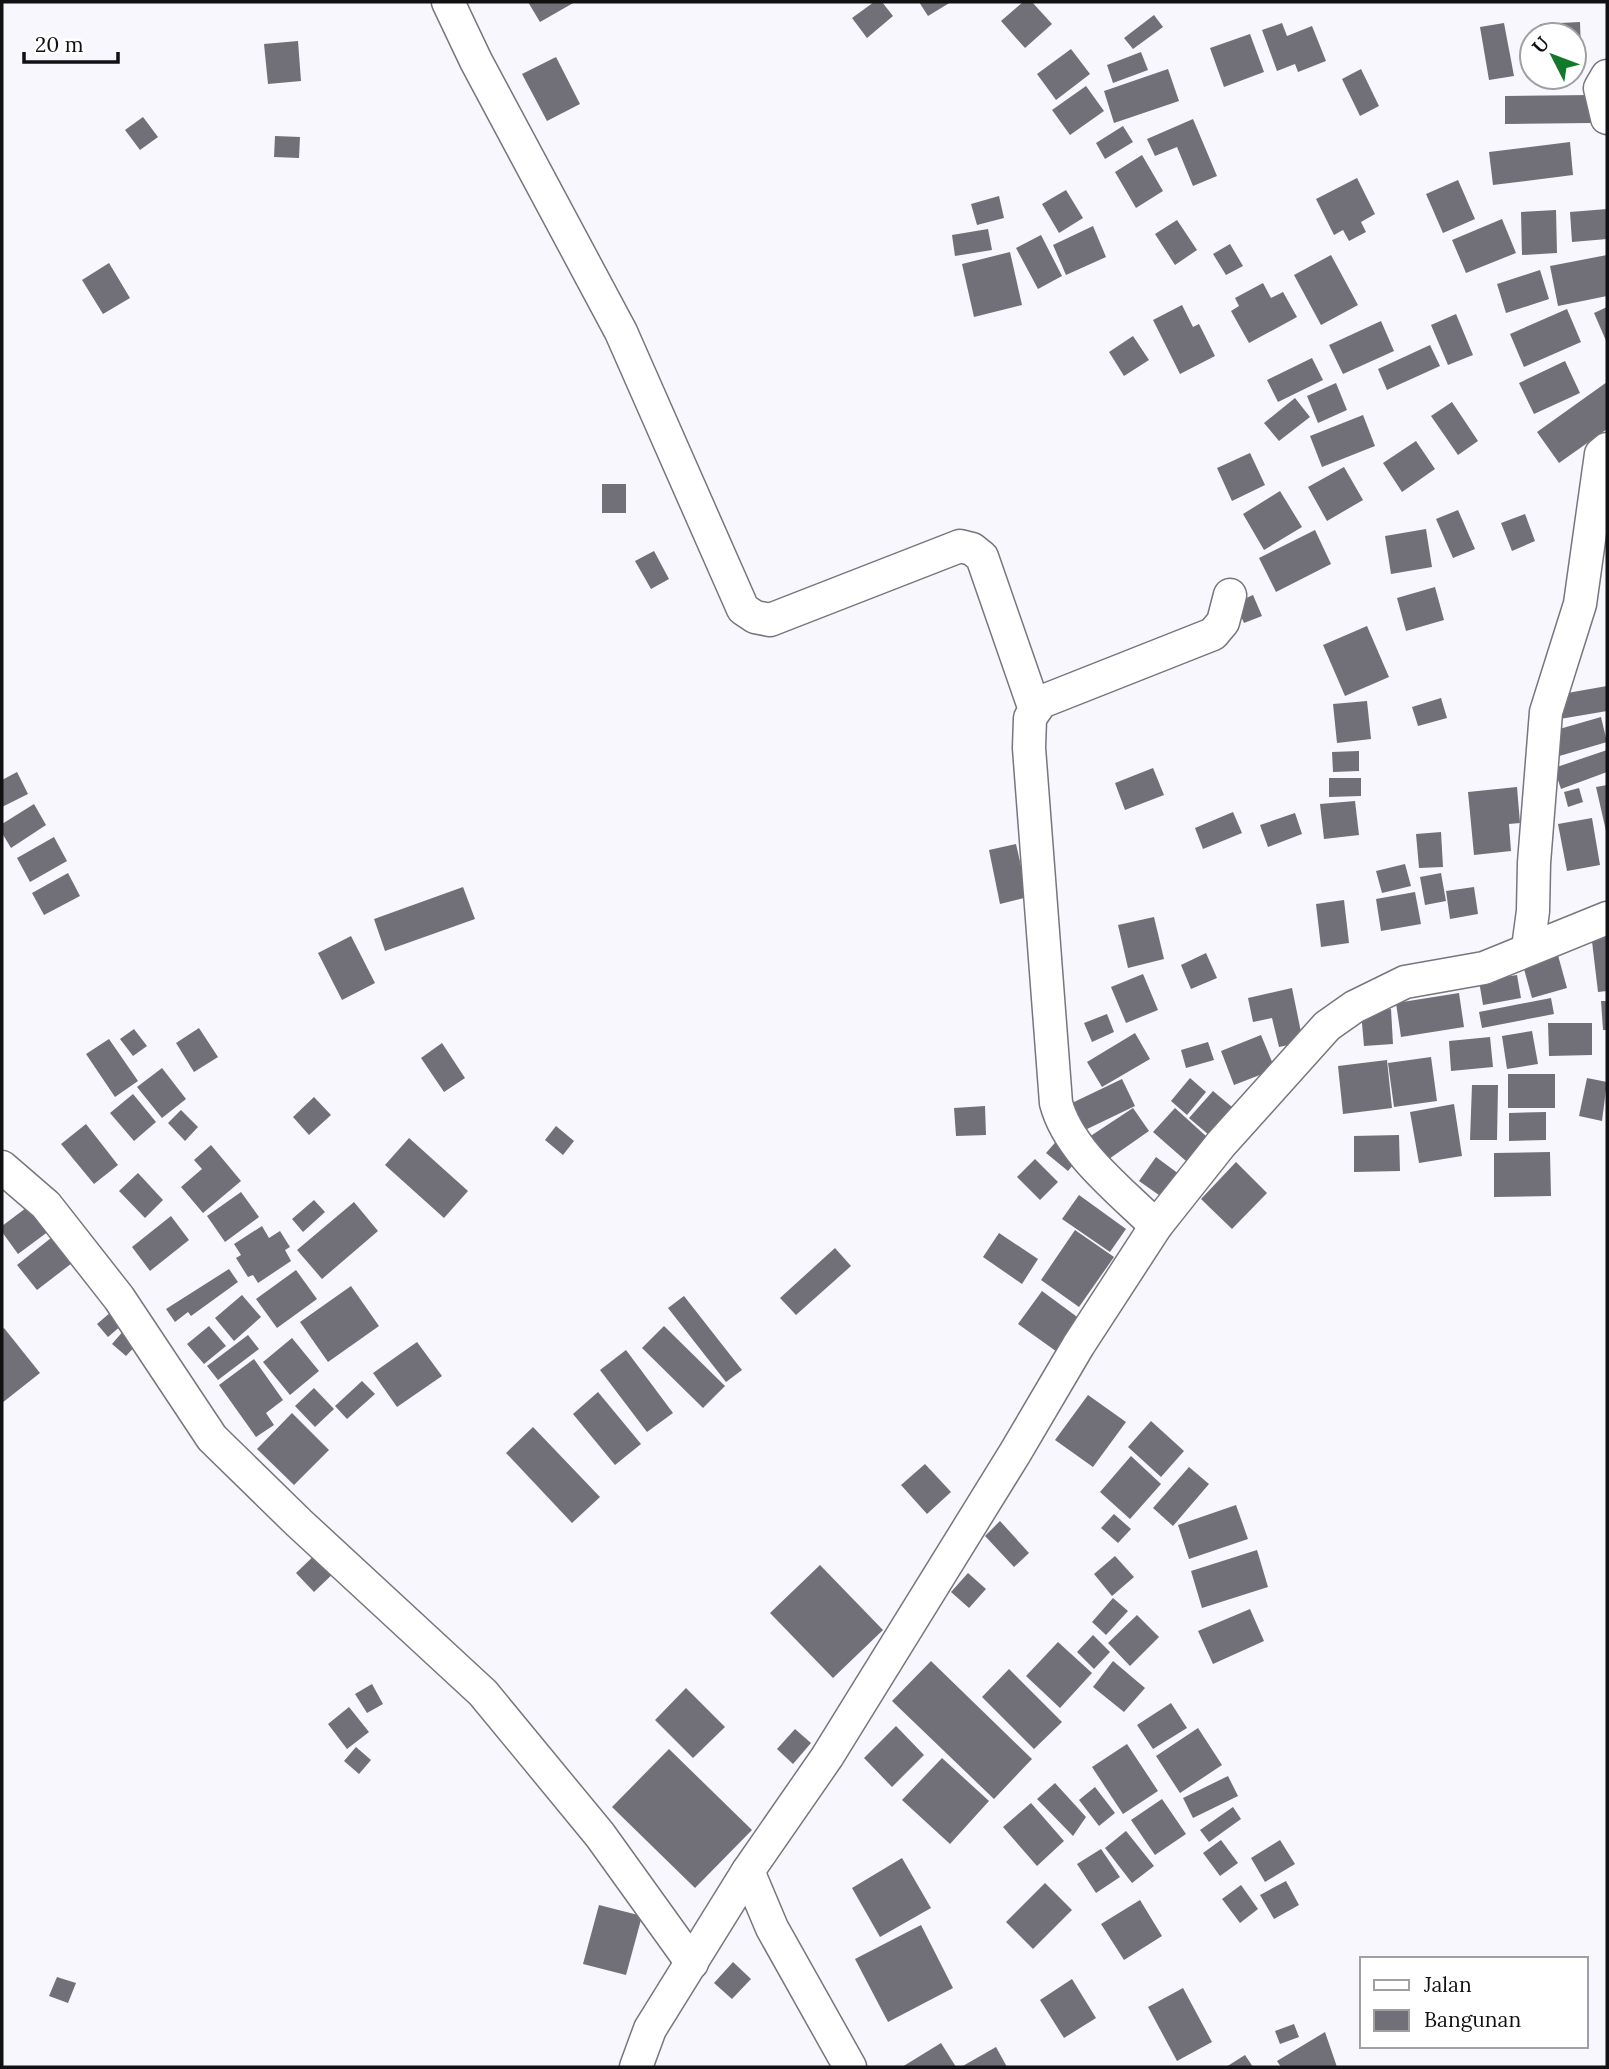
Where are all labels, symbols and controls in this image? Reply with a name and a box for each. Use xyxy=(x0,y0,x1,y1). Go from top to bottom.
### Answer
scale bar xyxy=(24,21,119,65)
north arrow xyxy=(1518,21,1588,91)
text: 20 m xyxy=(35,31,84,58)
text: U xyxy=(1527,31,1554,58)
legend xyxy=(1360,1957,1588,2048)
text: Jalan xyxy=(1423,1971,1472,1998)
text: Bangunan xyxy=(1424,2006,1521,2033)

